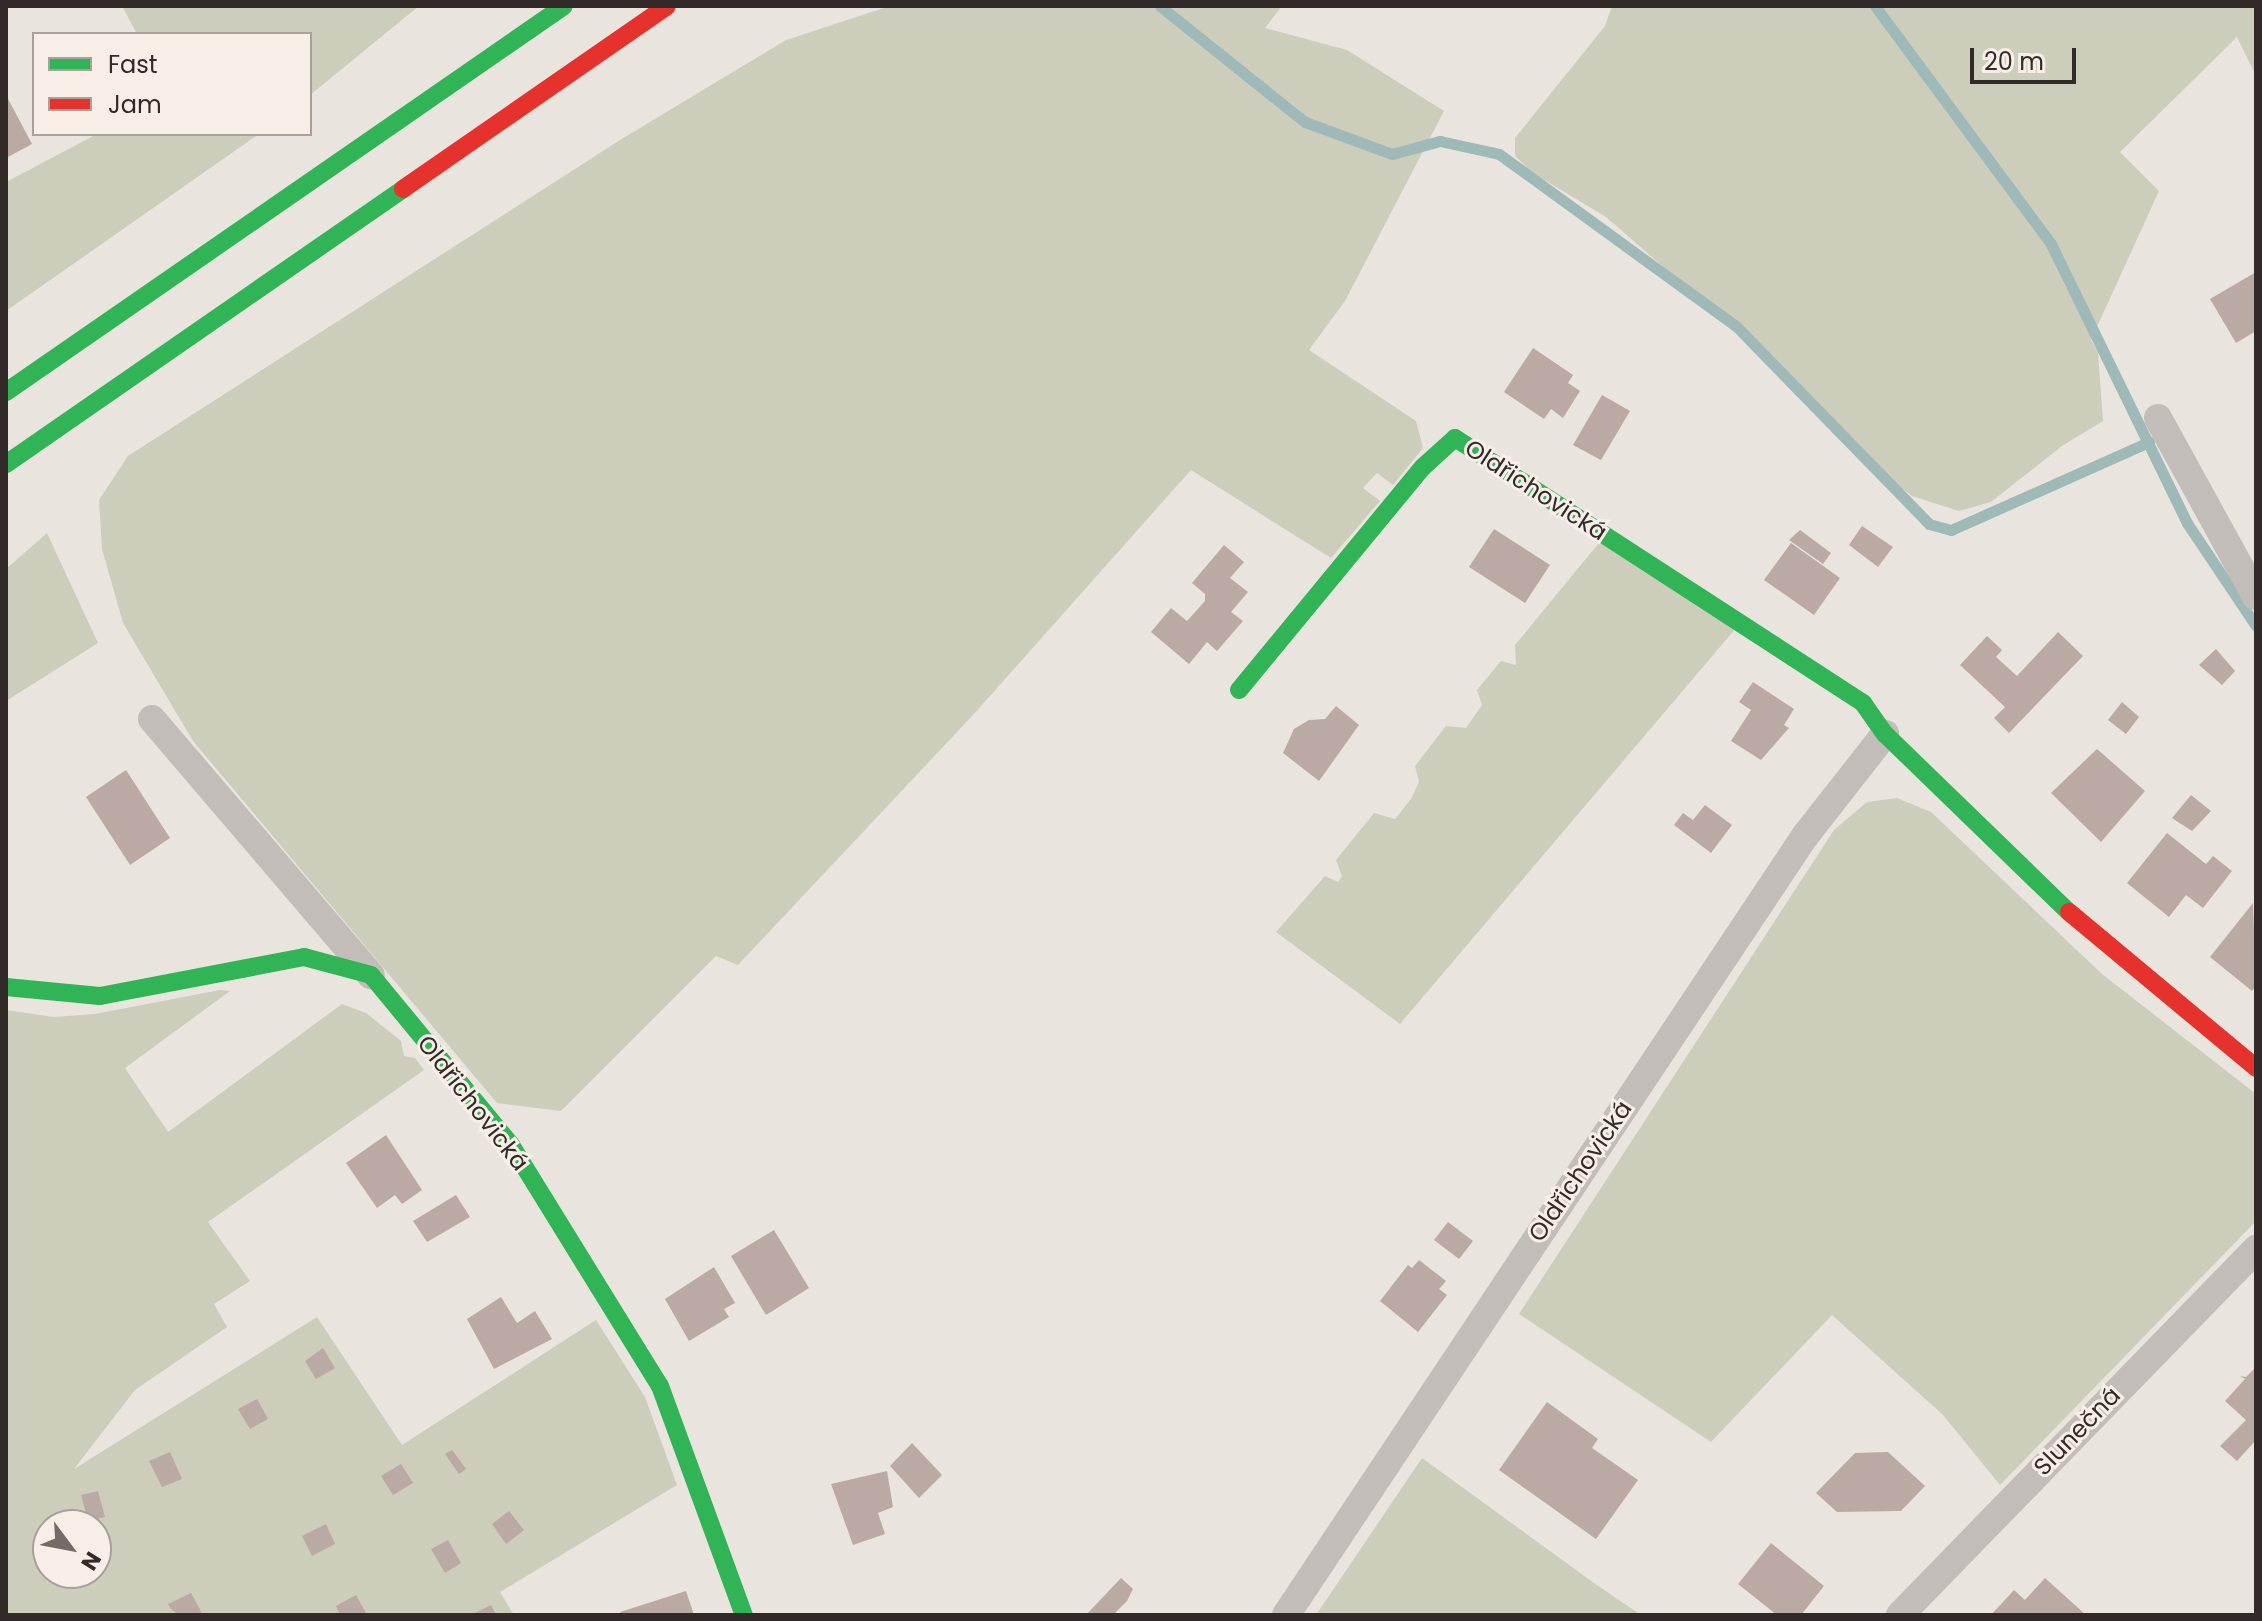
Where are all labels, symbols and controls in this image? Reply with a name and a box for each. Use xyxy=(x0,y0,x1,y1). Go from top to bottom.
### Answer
legend xyxy=(32,32,312,136)
scale bar xyxy=(1974,32,2080,82)
text: 20 m xyxy=(1984,45,2044,78)
text: Fast xyxy=(108,48,158,81)
text: Jam xyxy=(108,88,162,121)
street label: Oldřichovická xyxy=(1460,433,1612,547)
street label: Oldřichovická xyxy=(411,1030,535,1176)
street label: Oldřichovická xyxy=(1522,1095,1638,1247)
street label: Slunečná xyxy=(2028,1381,2126,1481)
north arrow xyxy=(32,1509,112,1589)
text: N xyxy=(74,1546,109,1576)

